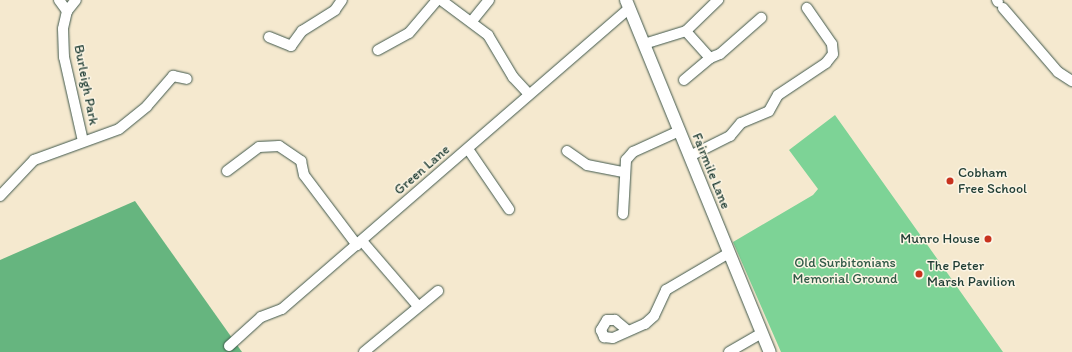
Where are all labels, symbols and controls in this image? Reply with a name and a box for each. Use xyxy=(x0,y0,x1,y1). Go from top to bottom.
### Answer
street label: Burleigh Park xyxy=(70,43,102,127)
street label: Fairmile Lane xyxy=(688,130,734,212)
street label: Green Lane xyxy=(391,141,453,199)
place label: Cobham Free School xyxy=(958,165,1027,198)
marker: Cobham Free School xyxy=(945,176,955,186)
place label: Munro House xyxy=(900,231,980,247)
marker: Munro House xyxy=(983,234,993,244)
park label: Old Surbitonians Memorial Ground xyxy=(793,255,897,288)
place label: The Peter Marsh Pavilion xyxy=(927,258,1015,290)
marker: The Peter Marsh Pavilion xyxy=(914,269,924,279)

